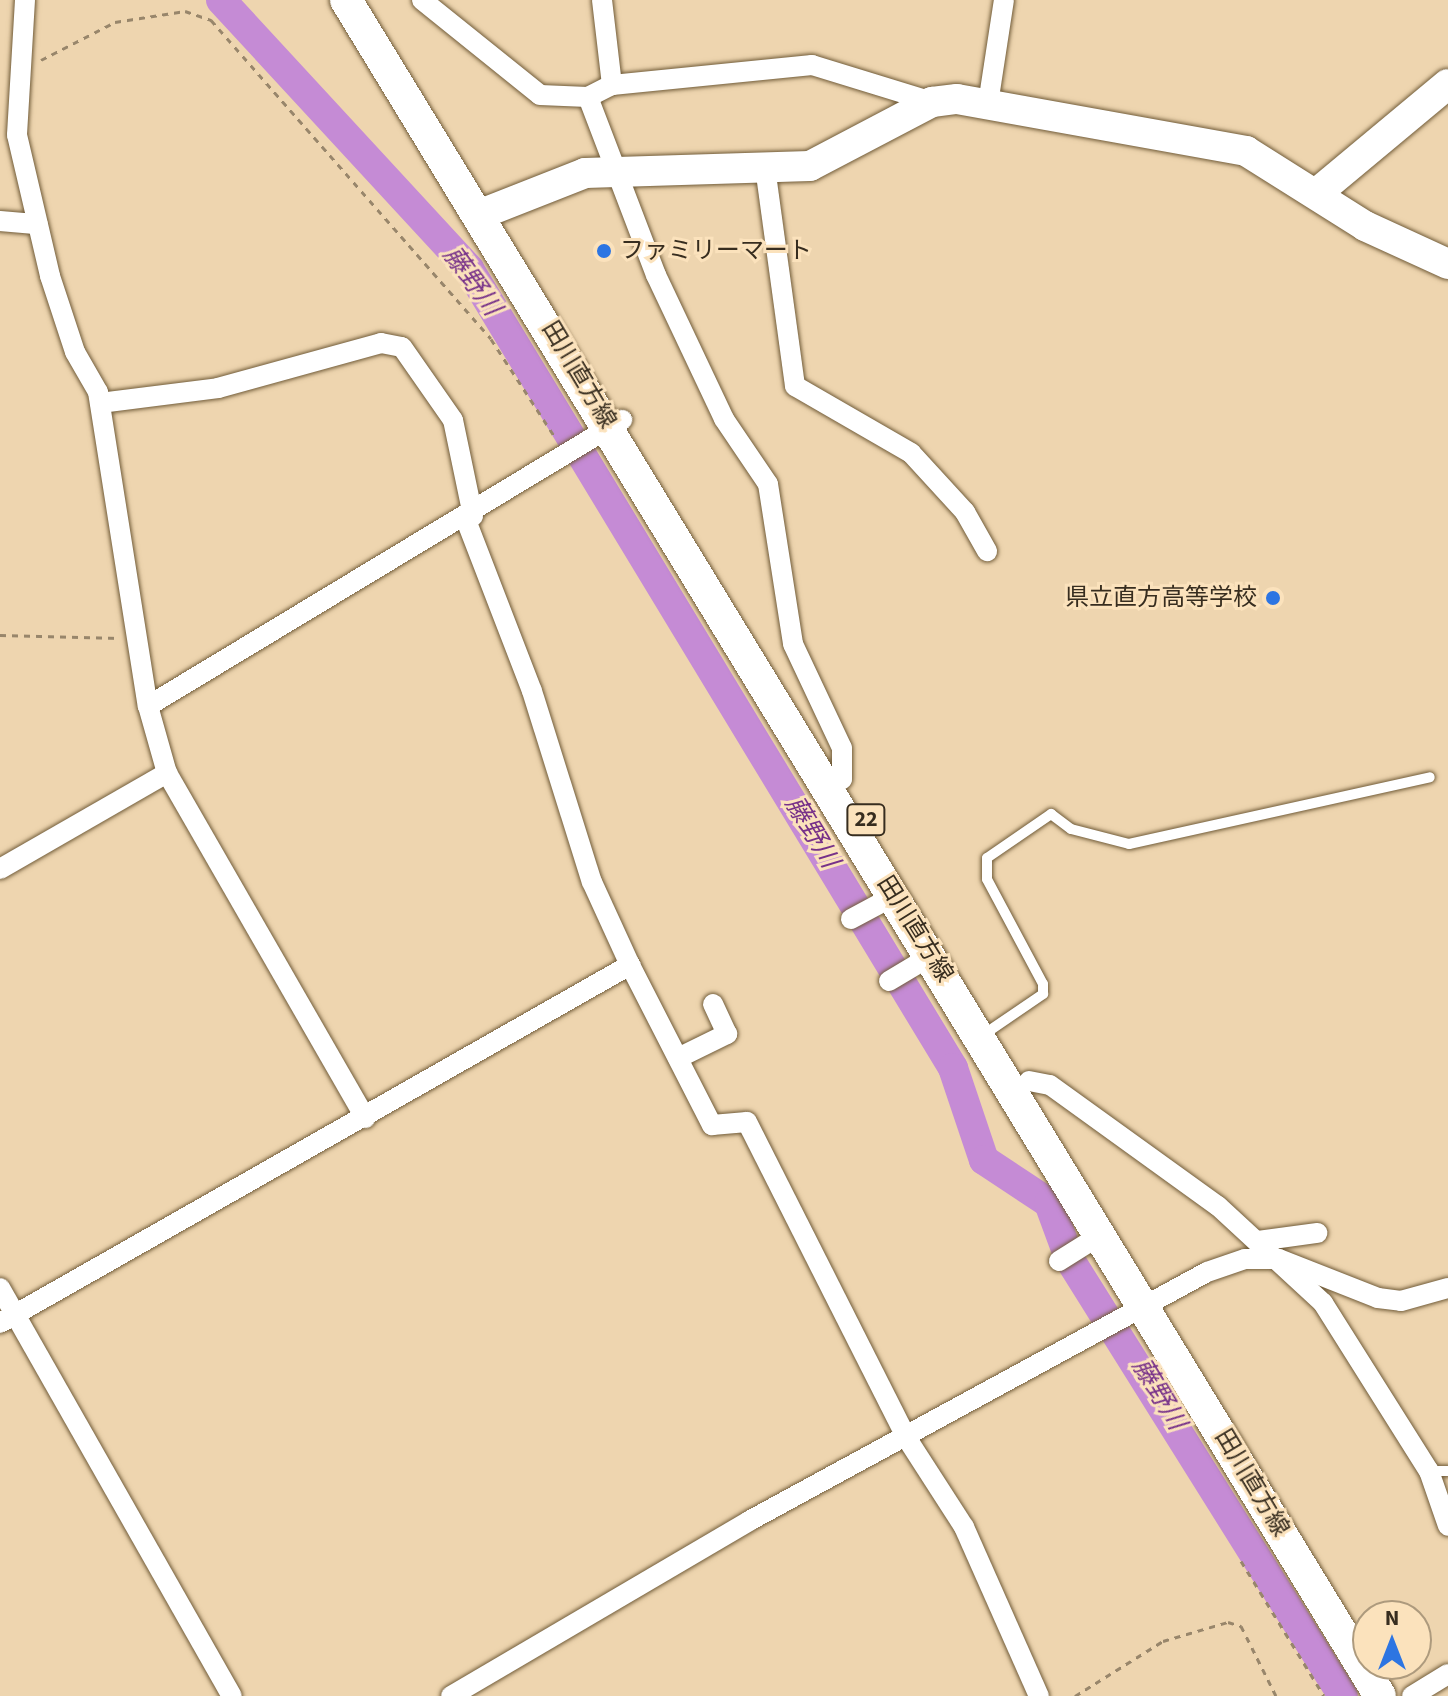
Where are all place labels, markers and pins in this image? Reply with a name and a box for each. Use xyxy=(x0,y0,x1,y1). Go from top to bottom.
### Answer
place label: ファミリーマート xyxy=(620,237,812,265)
marker: ファミリーマート xyxy=(595,242,613,260)
place label: 県立直方高等学校 xyxy=(1065,584,1257,612)
marker: 県立直方高等学校 xyxy=(1264,589,1282,607)

